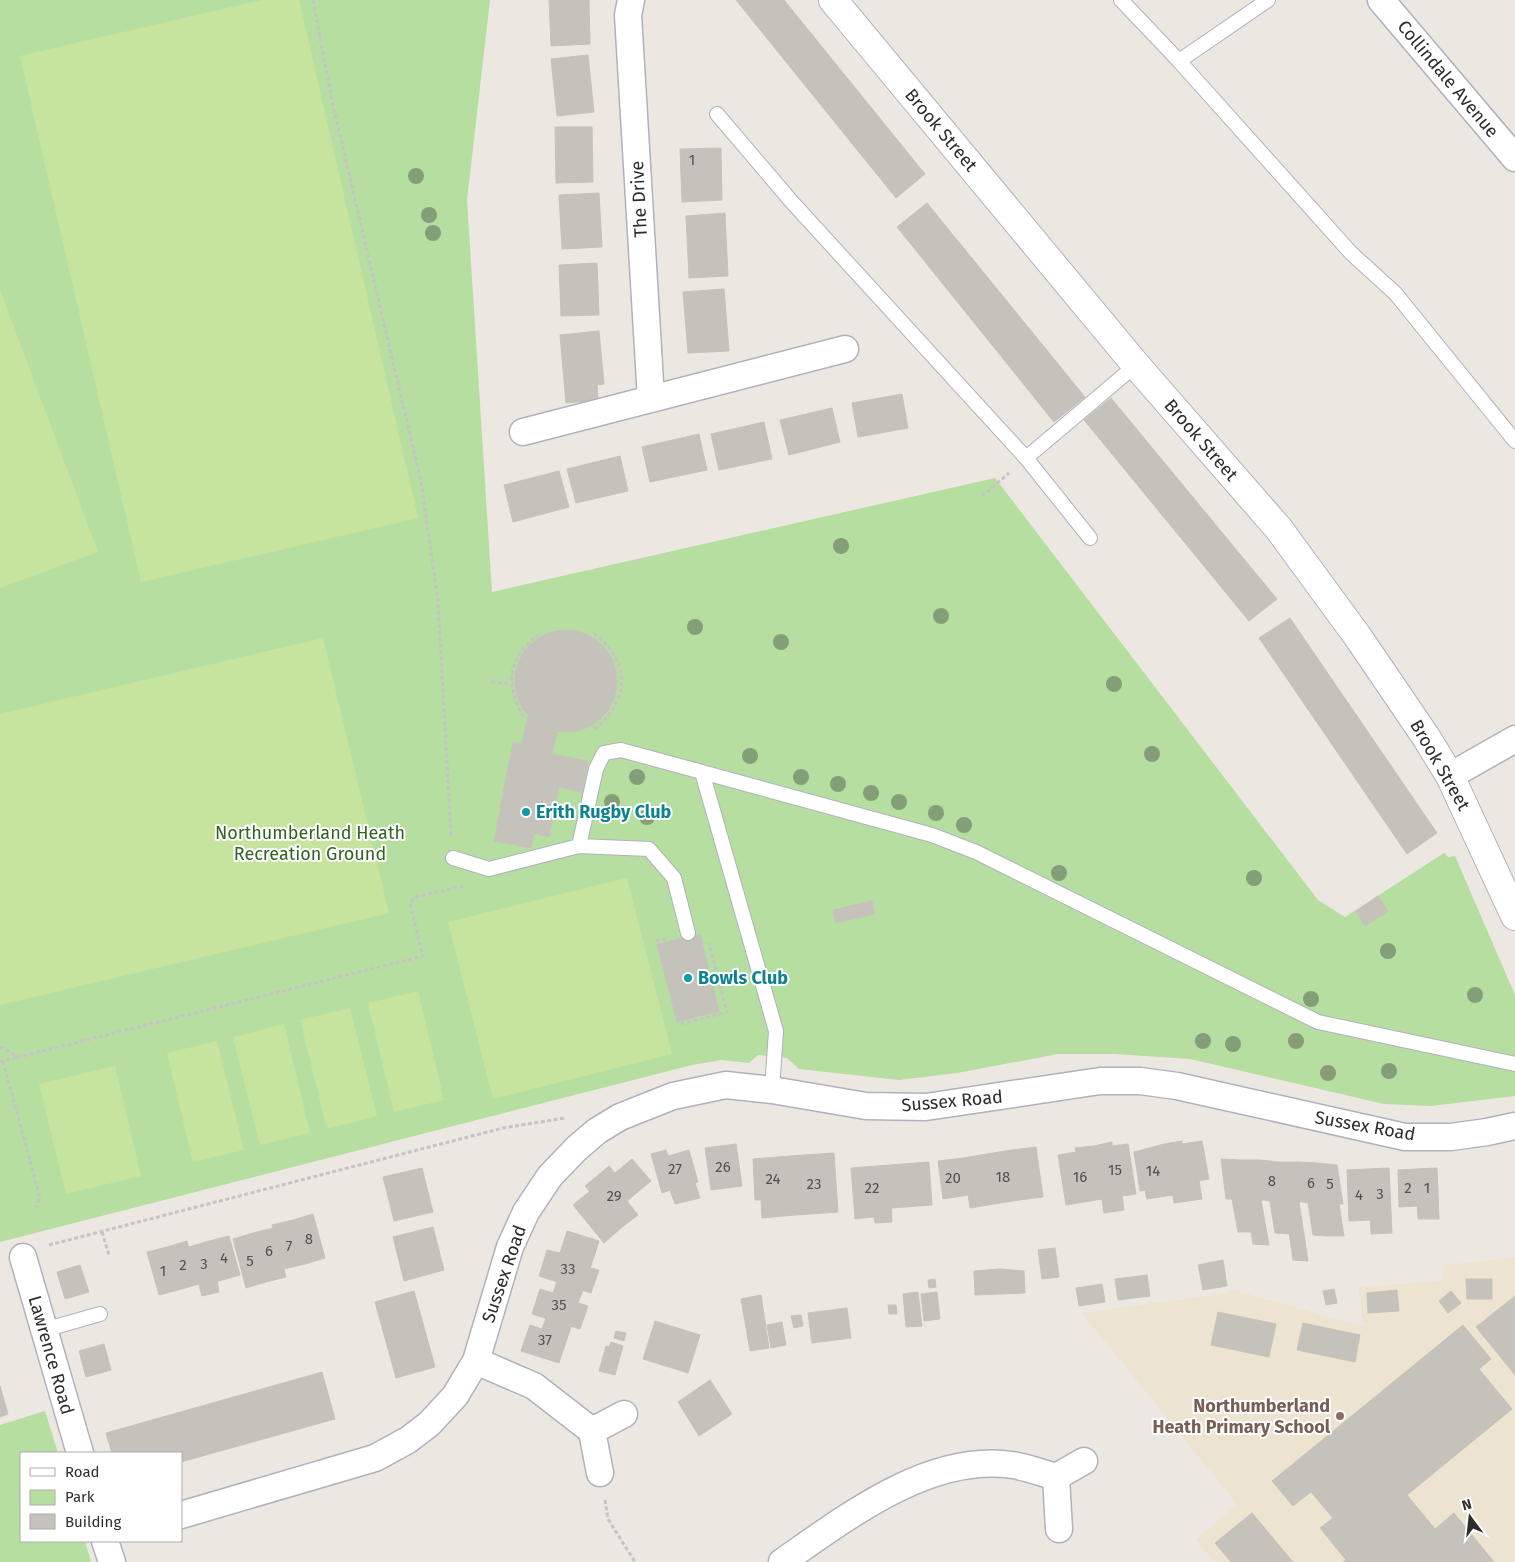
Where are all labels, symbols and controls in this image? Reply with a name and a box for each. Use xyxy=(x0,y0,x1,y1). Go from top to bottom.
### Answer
street label: Collindale Avenue xyxy=(1393,16,1503,142)
street label: Brook Street xyxy=(900,84,982,176)
house number: 1 xyxy=(689,151,695,169)
street label: The Drive xyxy=(626,160,652,238)
street label: Brook Street xyxy=(1160,395,1243,486)
street label: Brook Street xyxy=(1405,716,1475,815)
place label: Erith Rugby Club xyxy=(536,801,672,823)
marker: Erith Rugby Club xyxy=(520,806,532,818)
park label: Northumberland Heath Recreation Ground xyxy=(215,822,405,865)
place label: Bowls Club xyxy=(698,967,788,989)
marker: Bowls Club xyxy=(682,972,694,984)
street label: Sussex Road xyxy=(900,1086,1004,1116)
street label: Sussex Road xyxy=(1313,1106,1417,1146)
house number: 26 xyxy=(715,1158,731,1176)
house number: 27 xyxy=(668,1160,682,1178)
house number: 15 xyxy=(1108,1161,1122,1179)
house number: 14 xyxy=(1146,1162,1160,1180)
house number: 18 xyxy=(996,1168,1010,1186)
house number: 16 xyxy=(1073,1168,1087,1186)
house number: 20 xyxy=(945,1169,961,1187)
house number: 24 xyxy=(765,1170,781,1188)
house number: 8 xyxy=(1268,1172,1276,1190)
house number: 6 xyxy=(1307,1174,1315,1192)
house number: 23 xyxy=(807,1175,821,1193)
house number: 5 xyxy=(1326,1175,1334,1193)
house number: 22 xyxy=(865,1179,879,1197)
house number: 2 xyxy=(1404,1179,1412,1197)
house number: 1 xyxy=(1424,1179,1430,1197)
house number: 3 xyxy=(1376,1185,1384,1203)
house number: 4 xyxy=(1355,1186,1363,1204)
house number: 29 xyxy=(606,1187,622,1205)
street label: Sussex Road xyxy=(477,1222,531,1326)
house number: 8 xyxy=(305,1230,313,1248)
house number: 7 xyxy=(286,1237,293,1255)
house number: 6 xyxy=(265,1242,273,1260)
house number: 4 xyxy=(220,1249,228,1267)
house number: 5 xyxy=(246,1252,254,1270)
house number: 3 xyxy=(200,1255,208,1273)
house number: 2 xyxy=(179,1256,187,1274)
house number: 33 xyxy=(561,1260,575,1278)
house number: 1 xyxy=(160,1262,166,1280)
street label: Lawrence Road xyxy=(24,1293,78,1417)
house number: 35 xyxy=(551,1296,567,1314)
house number: 37 xyxy=(538,1331,552,1349)
place label: Northumberland Heath Primary School xyxy=(1153,1395,1331,1438)
marker: Northumberland Heath Primary School xyxy=(1334,1410,1346,1422)
legend xyxy=(20,1452,182,1542)
text: Road xyxy=(65,1463,100,1481)
text: Park xyxy=(65,1488,95,1506)
north arrow xyxy=(1445,1492,1495,1542)
text: N xyxy=(1460,1496,1473,1514)
text: Building xyxy=(65,1513,121,1531)

